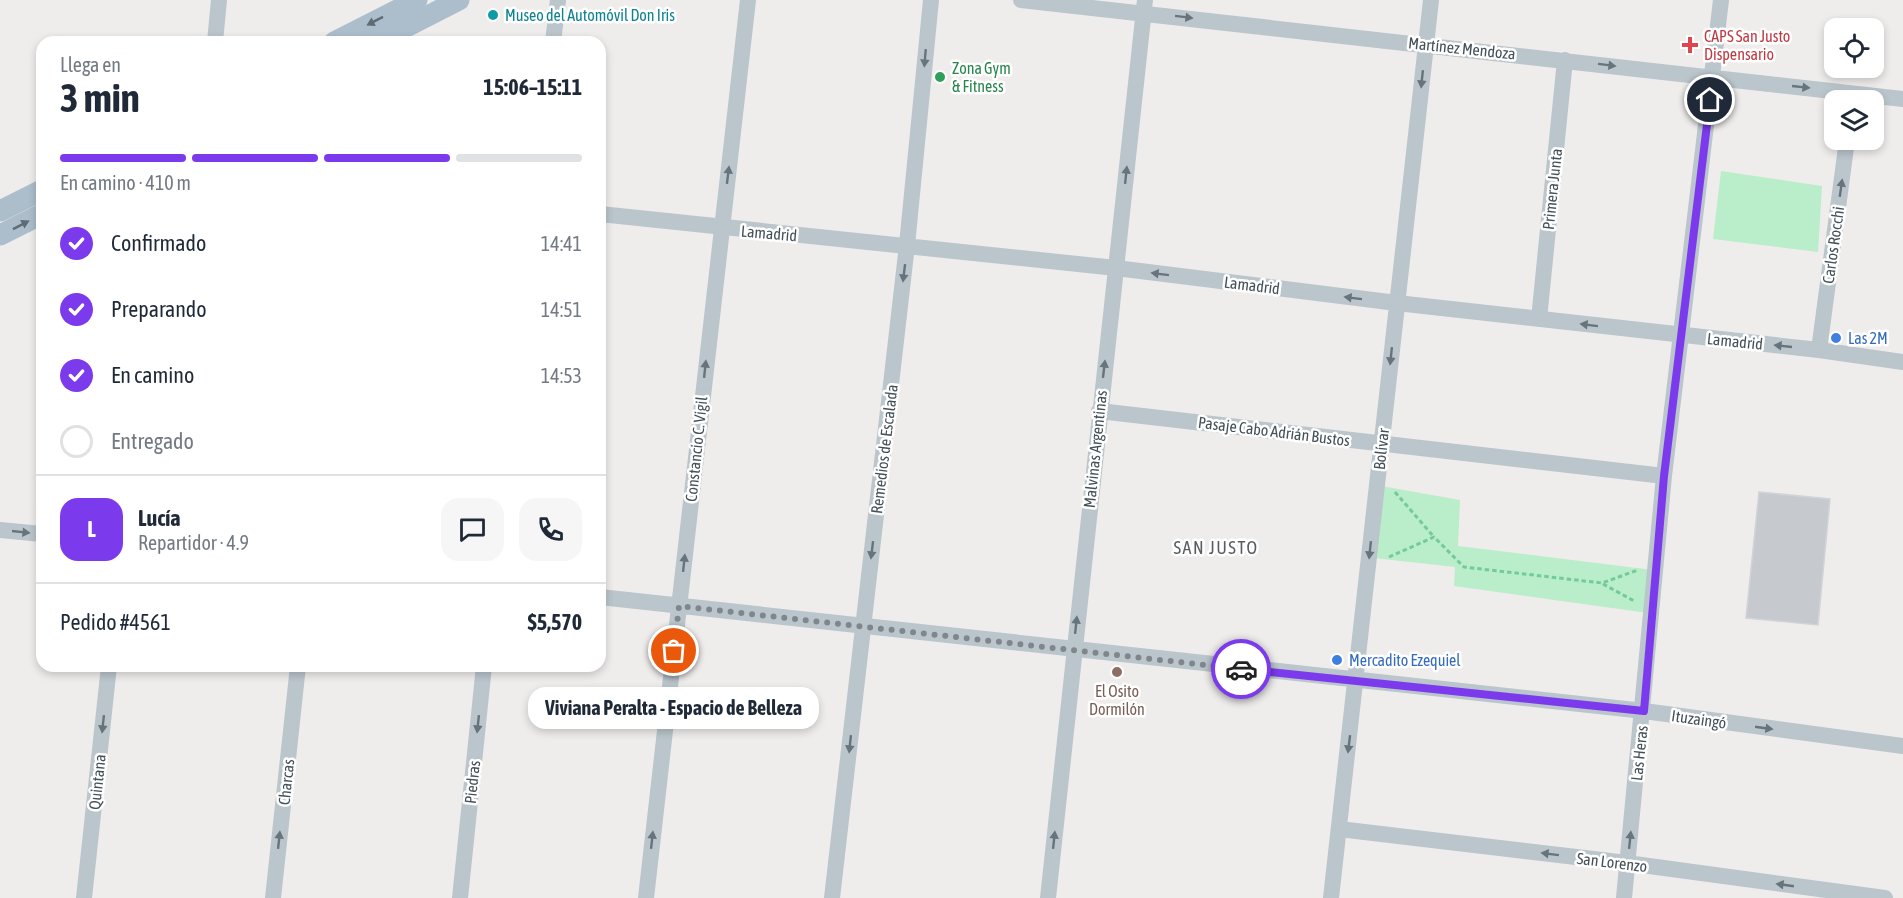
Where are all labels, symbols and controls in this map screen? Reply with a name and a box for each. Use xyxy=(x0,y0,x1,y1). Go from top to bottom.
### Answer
place label: Museo del Automóvil Don Iris xyxy=(505,6,675,24)
marker: Museo del Automóvil Don Iris xyxy=(486,8,500,22)
one-way arrow xyxy=(1174,12,1193,21)
one-way arrow xyxy=(367,16,384,26)
map controls xyxy=(1824,18,1884,150)
button: locate xyxy=(1824,18,1884,78)
place label: CAPS San Justo Dispensario xyxy=(1704,27,1790,64)
street label: Martínez Mendoza xyxy=(1407,33,1517,63)
marker: CAPS San Justo Dispensario xyxy=(1681,36,1699,54)
one-way arrow xyxy=(920,49,930,68)
text: Llega en xyxy=(60,53,121,76)
place label: Zona Gym & Fitness xyxy=(952,59,1011,95)
one-way arrow xyxy=(1597,60,1616,69)
marker: Zona Gym & Fitness xyxy=(933,70,947,84)
one-way arrow xyxy=(1417,70,1427,89)
text: 15:06–15:11 xyxy=(483,74,582,100)
pin xyxy=(1684,74,1735,125)
text: 3 min xyxy=(60,76,140,120)
one-way arrow xyxy=(1791,82,1810,92)
icon: home xyxy=(1693,83,1726,116)
button: layers xyxy=(1824,90,1884,150)
street label: Primera Junta xyxy=(1539,147,1565,231)
one-way arrow xyxy=(1121,165,1131,184)
one-way arrow xyxy=(723,166,732,185)
text: En camino · 410 m xyxy=(60,171,191,194)
one-way arrow xyxy=(1836,178,1846,197)
street label: Carlos Rocchi xyxy=(1819,205,1847,285)
one-way arrow xyxy=(12,220,30,230)
street label: Lamadrid xyxy=(740,222,798,244)
icon: check xyxy=(60,227,93,260)
text: Confirmado xyxy=(111,230,206,256)
text: 14:41 xyxy=(541,232,582,255)
one-way arrow xyxy=(899,264,909,283)
one-way arrow xyxy=(1150,269,1169,278)
street label: Lamadrid xyxy=(1223,273,1281,297)
icon: check xyxy=(60,293,93,326)
one-way arrow xyxy=(1344,293,1363,302)
text: Preparando xyxy=(111,296,207,322)
text: 14:51 xyxy=(541,298,582,321)
one-way arrow xyxy=(1579,320,1598,329)
street label: Lamadrid xyxy=(1706,329,1764,353)
place label: Las 2M xyxy=(1848,329,1888,347)
marker: Las 2M xyxy=(1829,331,1843,345)
one-way arrow xyxy=(1773,341,1792,351)
one-way arrow xyxy=(1386,347,1396,366)
icon: check xyxy=(60,359,93,392)
one-way arrow xyxy=(701,359,710,378)
one-way arrow xyxy=(1100,359,1109,378)
text: En camino xyxy=(111,362,194,388)
text: 14:53 xyxy=(541,364,582,387)
street label: Remedios de Escalada xyxy=(867,383,901,515)
street label: Malvinas Argentinas xyxy=(1080,389,1111,509)
street label: Constancio C. Vigil xyxy=(682,395,712,503)
street label: Pasaje Cabo Adrián Bustos xyxy=(1197,413,1351,450)
street label: Bolívar xyxy=(1370,427,1392,471)
text: Entregado xyxy=(111,428,194,454)
button: chat xyxy=(441,498,504,561)
button: phone xyxy=(519,498,582,561)
text: Lucía xyxy=(138,505,181,531)
text: L xyxy=(87,516,96,542)
one-way arrow xyxy=(12,527,31,537)
text: Repartidor · 4.9 xyxy=(138,531,249,554)
district label: SAN JUSTO xyxy=(1174,537,1258,558)
one-way arrow xyxy=(867,541,877,560)
one-way arrow xyxy=(1365,541,1375,560)
one-way arrow xyxy=(679,553,688,572)
text: Pedido #4561 xyxy=(60,609,171,635)
text: $5,570 xyxy=(527,609,582,635)
one-way arrow xyxy=(1071,615,1081,634)
pin xyxy=(648,625,699,676)
icon: bag xyxy=(657,634,690,667)
courier xyxy=(1211,639,1271,699)
place label: Mercadito Ezequiel xyxy=(1349,651,1461,670)
icon: car xyxy=(1225,653,1258,686)
marker: Mercadito Ezequiel xyxy=(1330,653,1344,667)
marker: El Osito Dormilón xyxy=(1110,665,1124,679)
place label: El Osito Dormilón xyxy=(1089,682,1145,718)
callout: Viviana Peralta - Espacio de Belleza xyxy=(528,687,819,729)
text: Viviana Peralta - Espacio de Belleza xyxy=(545,696,802,719)
street label: Ituzaingó xyxy=(1670,706,1728,733)
one-way arrow xyxy=(98,715,108,734)
one-way arrow xyxy=(473,715,483,734)
one-way arrow xyxy=(1755,723,1774,732)
street label: Las Heras xyxy=(1627,724,1651,782)
one-way arrow xyxy=(845,735,855,754)
one-way arrow xyxy=(1344,735,1354,754)
street label: Quintana xyxy=(85,753,109,811)
street label: Charcas xyxy=(275,758,297,806)
street label: Piedras xyxy=(461,759,483,805)
one-way arrow xyxy=(275,830,284,849)
one-way arrow xyxy=(648,830,657,849)
one-way arrow xyxy=(1049,830,1059,849)
one-way arrow xyxy=(1625,830,1635,849)
one-way arrow xyxy=(1541,849,1560,859)
street label: San Lorenzo xyxy=(1576,849,1648,875)
one-way arrow xyxy=(1776,880,1795,889)

